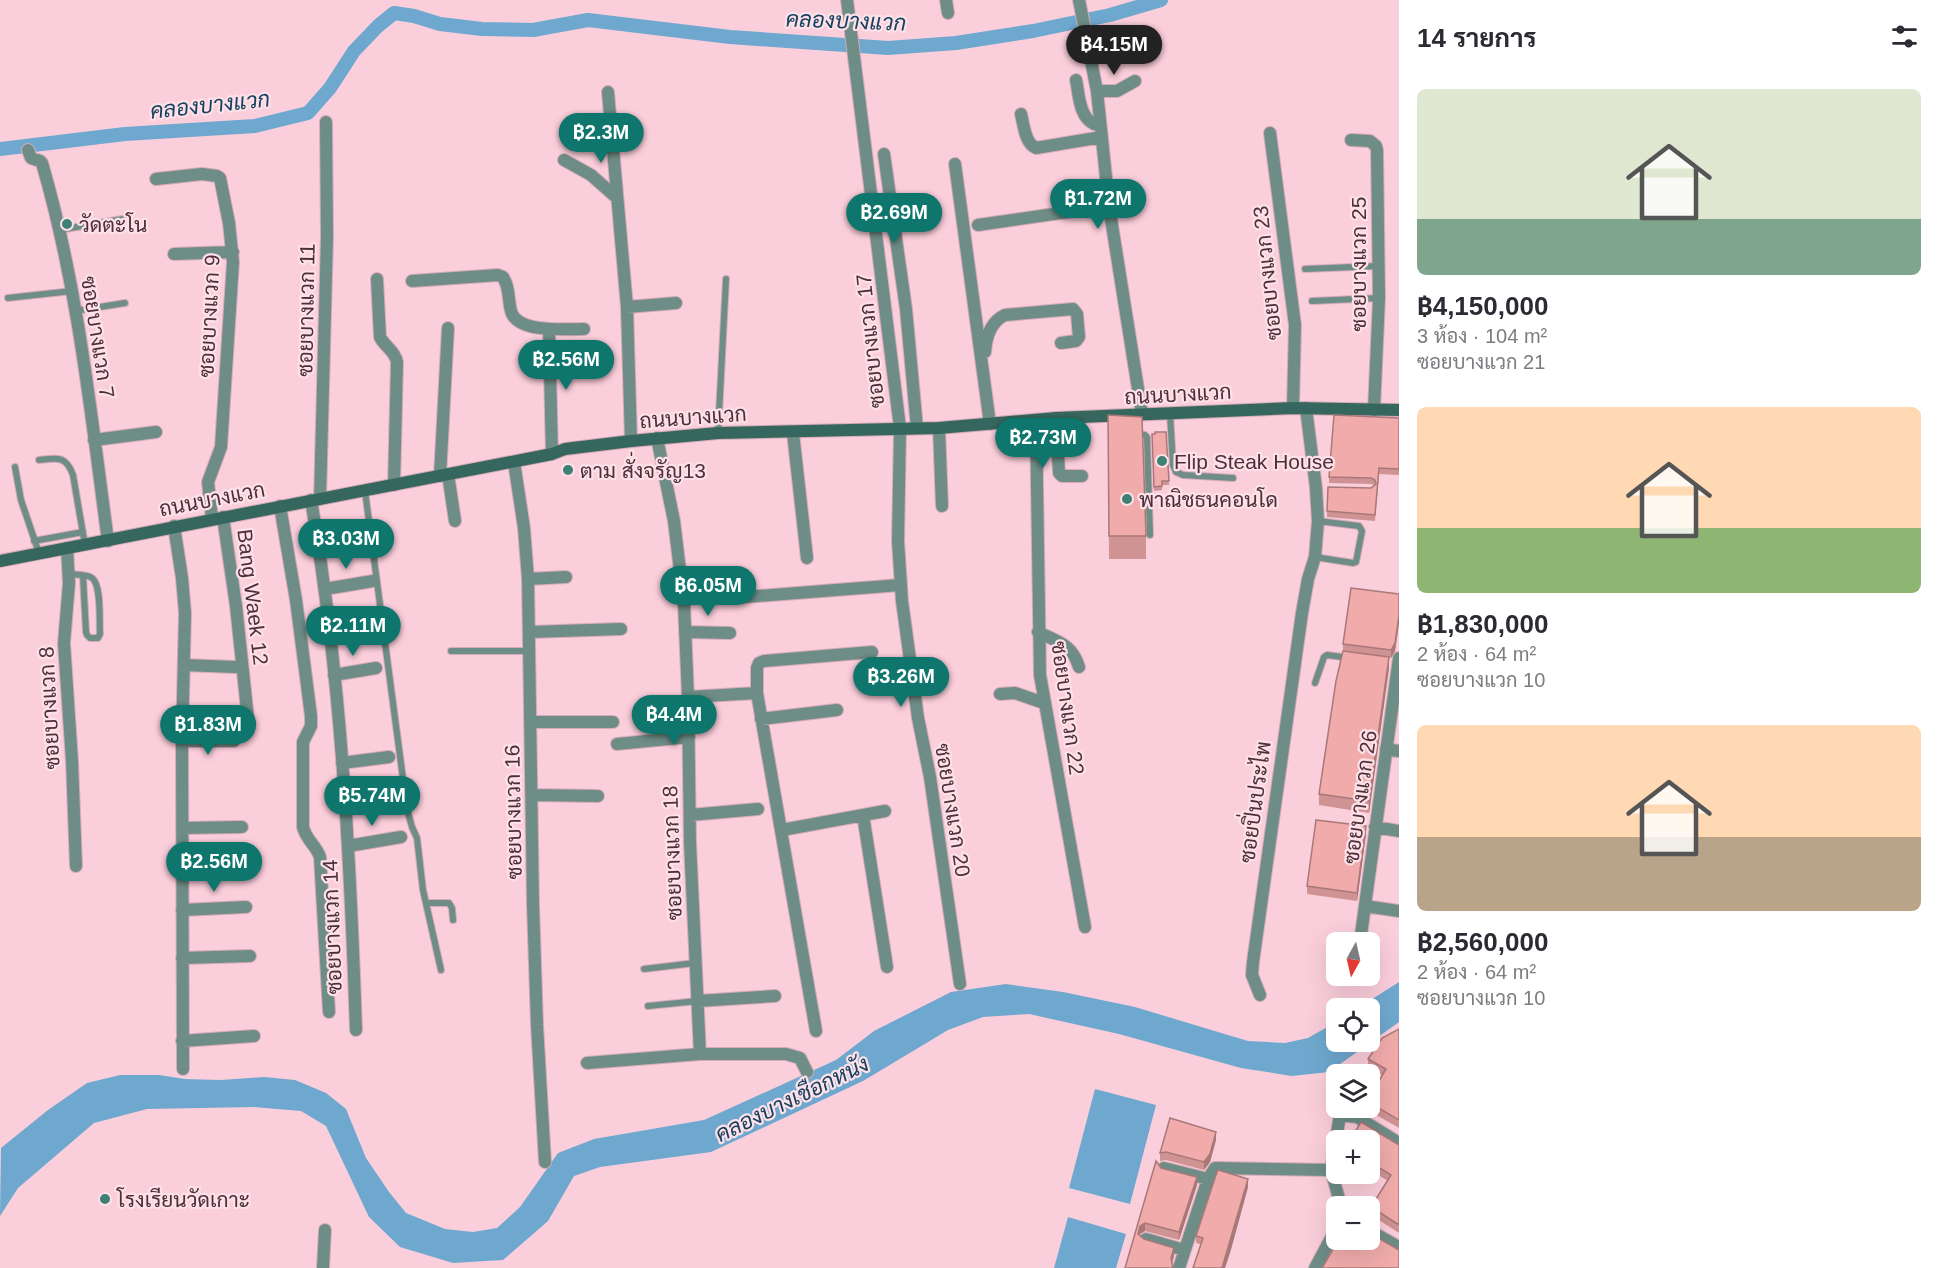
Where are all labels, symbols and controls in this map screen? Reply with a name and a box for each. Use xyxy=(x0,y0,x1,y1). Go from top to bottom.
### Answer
water label: คลองบางแวก xyxy=(785,6,907,36)
icon: filters xyxy=(1888,20,1921,53)
text: 14 รายการ xyxy=(1417,23,1536,53)
pin: ฿4.15M xyxy=(1065,25,1163,76)
text: ฿4.15M xyxy=(1080,33,1148,55)
water label: คลองบางแวก xyxy=(149,86,271,124)
pin: ฿2.3M xyxy=(559,113,643,164)
text: ฿2.3M xyxy=(573,121,629,143)
icon: home xyxy=(1615,128,1723,236)
pin: ฿1.72M xyxy=(1049,179,1147,230)
text: ฿1.72M xyxy=(1064,187,1132,209)
pin: ฿2.69M xyxy=(845,193,943,244)
street label: ซอยบางแวก 25 xyxy=(1347,197,1370,331)
text: ฿2.69M xyxy=(860,201,928,223)
street label: ซอยบางแวก 23 xyxy=(1249,205,1285,341)
place label: วัดตะโน xyxy=(79,212,147,236)
marker: วัดตะโน xyxy=(60,217,74,231)
street label: ซอยบางแวก 11 xyxy=(293,243,319,377)
street label: ซอยบางแวก 9 xyxy=(194,254,224,378)
street label: ซอยบางแวก 17 xyxy=(852,273,888,409)
street label: ซอยบางแวก 7 xyxy=(77,274,119,400)
text: ฿4,150,000 xyxy=(1417,291,1548,321)
text: 3 ห้อง · 104 m² xyxy=(1417,325,1547,347)
pin: ฿2.56M xyxy=(517,340,615,391)
text: ฿2.56M xyxy=(532,348,600,370)
text: ซอยบางแวก 21 xyxy=(1417,351,1545,373)
street label: ถนนบางแวก xyxy=(1124,380,1232,408)
street label: ถนนบางแวก xyxy=(639,402,747,432)
pin: ฿2.73M xyxy=(994,418,1092,469)
text: ฿2.73M xyxy=(1009,426,1077,448)
icon: home xyxy=(1615,446,1723,554)
place label: Flip Steak House xyxy=(1174,450,1334,473)
place label: ตาม สั่งจรัญ13 xyxy=(580,451,706,483)
marker: Flip Steak House xyxy=(1155,454,1169,468)
marker: ตาม สั่งจรัญ13 xyxy=(561,463,575,477)
street label: ถนนบางแวก xyxy=(157,477,267,521)
place label: พาณิชธนคอนโด xyxy=(1139,487,1278,511)
marker: พาณิชธนคอนโด xyxy=(1120,492,1134,506)
pin: ฿3.03M xyxy=(297,519,395,570)
text: ฿3.03M xyxy=(312,527,380,549)
street label: Bang Waek 12 xyxy=(233,528,273,666)
pin: ฿6.05M xyxy=(659,566,757,617)
text: ฿6.05M xyxy=(674,574,742,596)
pin: ฿2.11M xyxy=(304,606,402,657)
text: ฿1,830,000 xyxy=(1417,609,1548,639)
text: ฿2.11M xyxy=(320,614,386,636)
street label: ซอยบางแวก 22 xyxy=(1047,640,1089,776)
text: 2 ห้อง · 64 m² xyxy=(1417,643,1536,665)
street label: ซอยบางแวก 8 xyxy=(34,646,64,770)
pin: ฿3.26M xyxy=(852,657,950,708)
text: ฿3.26M xyxy=(867,665,935,687)
text: ซอยบางแวก 10 xyxy=(1417,669,1545,691)
pin: ฿4.4M xyxy=(632,695,716,746)
text: ฿4.4M xyxy=(646,703,702,725)
pin: ฿1.83M xyxy=(159,705,257,756)
text: ฿1.83M xyxy=(174,713,242,735)
street label: ซอยบางแวก 26 xyxy=(1339,729,1381,865)
street label: ซอยปิ่นประไพ xyxy=(1228,739,1275,864)
street label: ซอยบางแวก 20 xyxy=(931,742,975,878)
street label: ซอยบางแวก 16 xyxy=(500,744,526,880)
icon: home xyxy=(1615,764,1723,872)
pin: ฿5.74M xyxy=(323,776,421,827)
text: ฿5.74M xyxy=(338,784,406,806)
street label: ซอยบางแวก 18 xyxy=(658,785,686,921)
pin: ฿2.56M xyxy=(165,842,263,893)
text: ฿2.56M xyxy=(180,850,248,872)
street label: ซอยบางแวก 14 xyxy=(318,859,346,995)
text: ฿2,560,000 xyxy=(1417,927,1548,957)
north arrow xyxy=(1326,932,1380,986)
map controls xyxy=(1326,932,1380,1250)
text: 2 ห้อง · 64 m² xyxy=(1417,961,1536,983)
text: ซอยบางแวก 10 xyxy=(1417,987,1545,1009)
button: locate xyxy=(1326,998,1380,1052)
water label: คลองบางเชือกหนัง xyxy=(711,1050,873,1147)
button: layers xyxy=(1326,1064,1380,1118)
button: + xyxy=(1326,1130,1380,1184)
place label: โรงเรียนวัดเกาะ xyxy=(116,1187,250,1211)
marker: โรงเรียนวัดเกาะ xyxy=(98,1192,112,1206)
button: − xyxy=(1326,1196,1380,1250)

